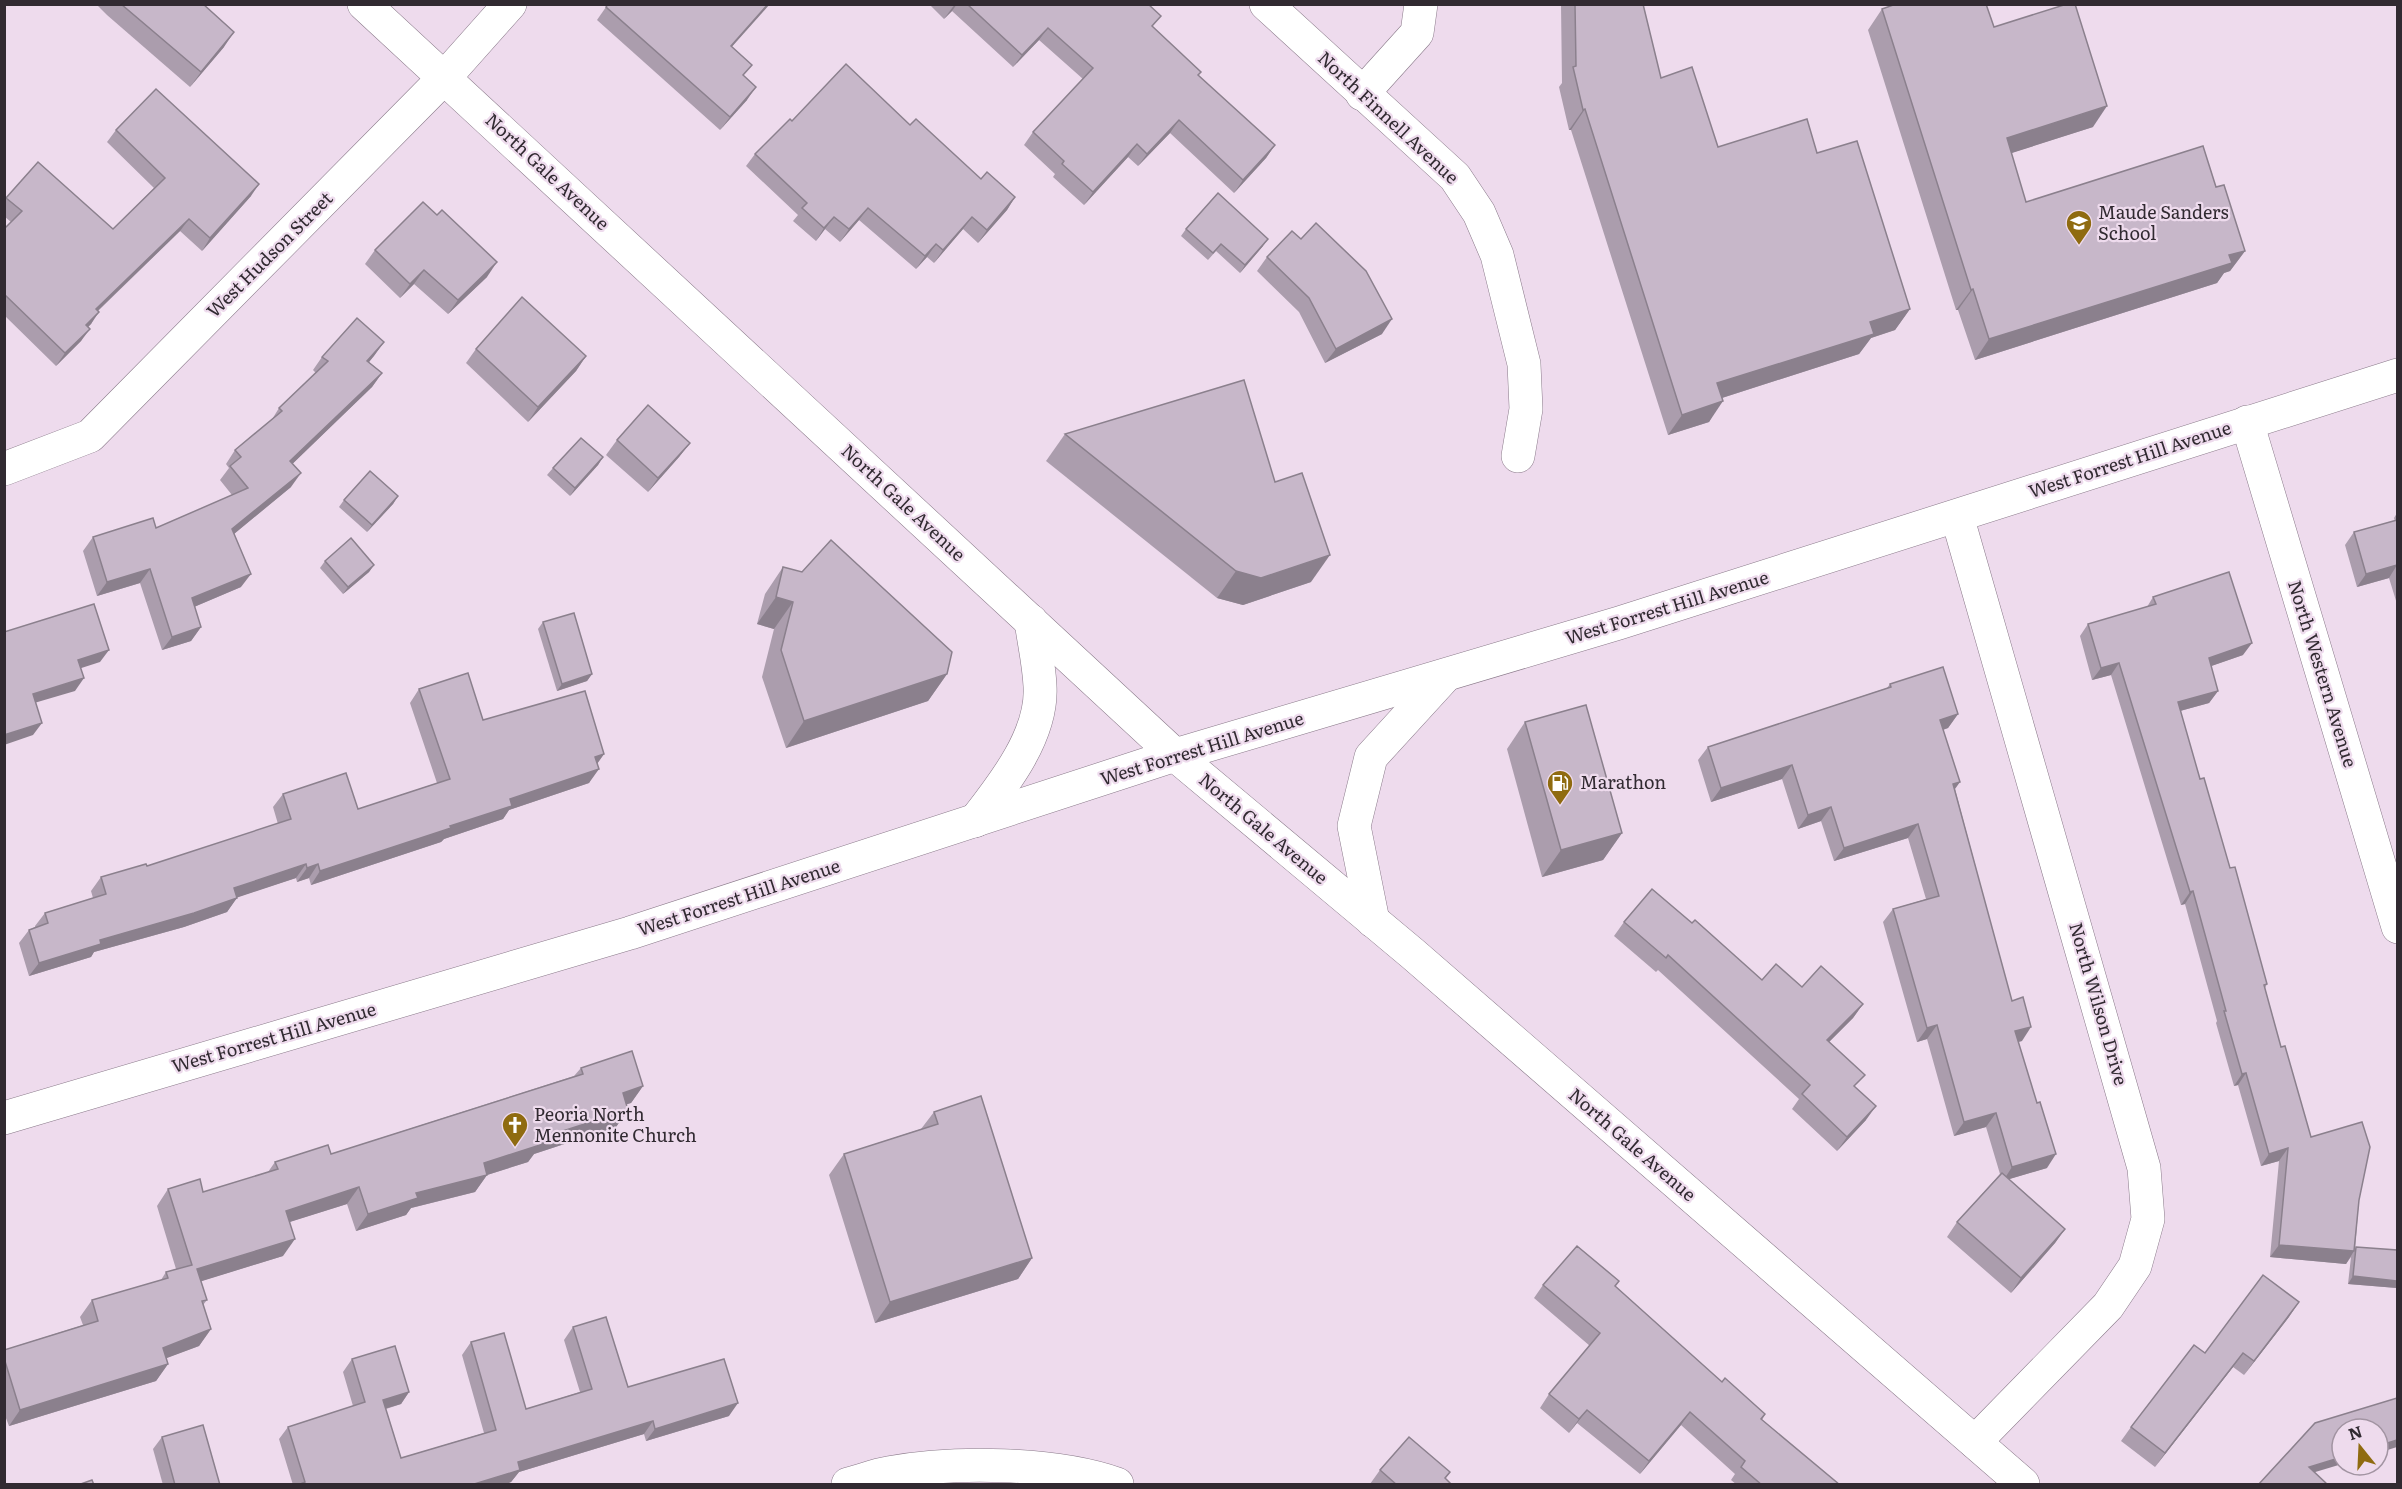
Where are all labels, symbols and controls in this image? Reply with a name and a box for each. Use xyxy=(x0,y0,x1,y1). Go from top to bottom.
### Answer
street label: North Finnell Avenue xyxy=(1312,44,1466,190)
street label: North Gale Avenue xyxy=(480,106,616,236)
street label: West Hudson Street xyxy=(200,184,339,323)
place label: Maude Sanders School xyxy=(2098,198,2229,246)
school or university icon: Maude Sanders School xyxy=(2064,208,2094,246)
street label: West Forrest Hill Avenue xyxy=(2025,413,2234,504)
street label: North Gale Avenue xyxy=(836,437,972,567)
street label: West Forrest Hill Avenue xyxy=(1562,563,1772,650)
street label: North Western Avenue xyxy=(2282,577,2365,770)
street label: West Forrest Hill Avenue xyxy=(1097,704,1307,791)
street label: North Gale Avenue xyxy=(1194,766,1334,890)
fuel station icon: Marathon xyxy=(1545,768,1575,806)
place label: Marathon xyxy=(1580,768,1666,795)
street label: West Forrest Hill Avenue xyxy=(634,851,843,942)
street label: North Wilson Drive xyxy=(2063,919,2136,1088)
street label: West Forrest Hill Avenue xyxy=(168,994,379,1079)
street label: North Gale Avenue xyxy=(1563,1081,1703,1207)
place label: Peoria North Mennonite Church xyxy=(534,1100,697,1148)
church icon: Peoria North Mennonite Church xyxy=(500,1110,530,1148)
north arrow xyxy=(2330,1417,2390,1477)
text: N xyxy=(2345,1418,2365,1445)

